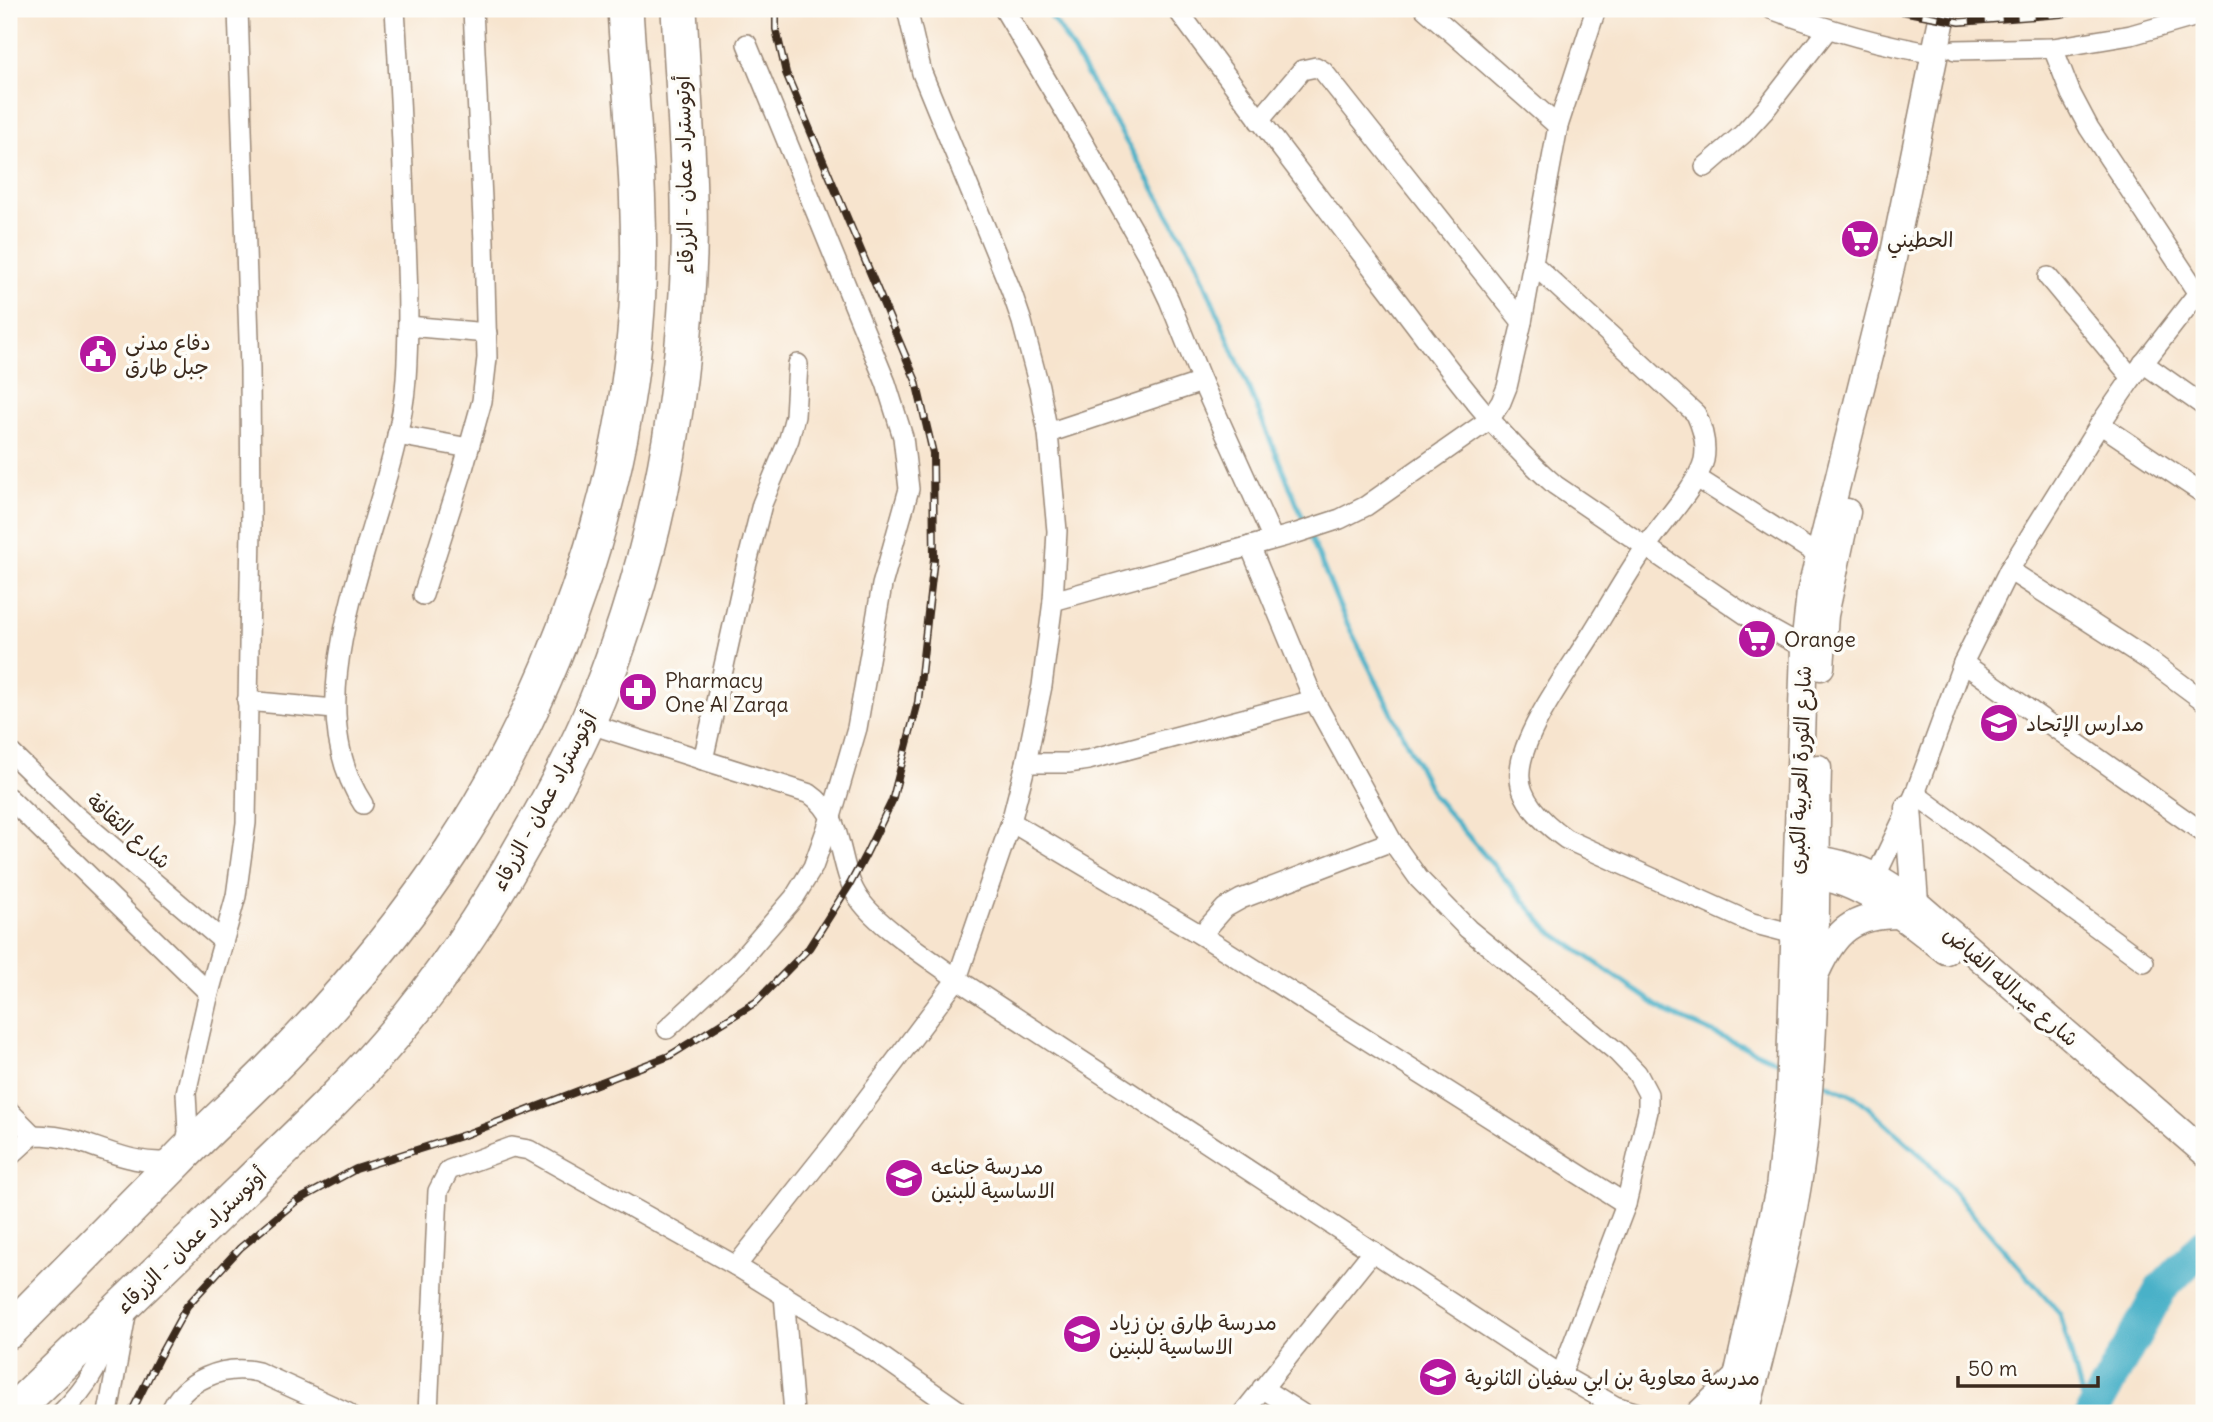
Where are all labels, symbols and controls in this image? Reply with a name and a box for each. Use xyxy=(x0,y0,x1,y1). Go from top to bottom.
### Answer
street label: أوتوستراد عمان - الزرقاء xyxy=(669,75,699,275)
supermarket icon: الحطيني xyxy=(1839,218,1881,260)
place label: الحطيني xyxy=(1887,226,1953,259)
place label: دفاع مدني جبل طارق xyxy=(125,329,211,380)
public building icon: دفاع مدني جبل طارق xyxy=(77,333,119,375)
supermarket icon: Orange xyxy=(1736,618,1778,660)
place label: Orange xyxy=(1784,626,1856,653)
street label: شارع الثورة العربية الكبرى xyxy=(1783,665,1819,875)
place label: Pharmacy One Al Zarqa xyxy=(665,667,788,718)
pharmacy icon: Pharmacy One Al Zarqa xyxy=(617,671,659,713)
school or university icon: مدارس الإتحاد xyxy=(1978,702,2020,744)
street label: أوتوستراد عمان - الزرقاء xyxy=(485,707,603,895)
place label: مدارس الإتحاد xyxy=(2026,710,2144,737)
street label: شارع الثقافة xyxy=(80,787,177,876)
street label: شارع عبدالله الفياض xyxy=(1936,920,2084,1054)
place label: مدرسة جناعه الاساسية للبنين xyxy=(931,1153,1055,1204)
school or university icon: مدرسة جناعه الاساسية للبنين xyxy=(883,1157,925,1199)
street label: أوتوستراد عمان - الزرقاء xyxy=(110,1161,272,1319)
place label: مدرسة طارق بن زياد الاساسية للبنين xyxy=(1109,1309,1277,1360)
school or university icon: مدرسة طارق بن زياد الاساسية للبنين xyxy=(1061,1313,1103,1355)
scale bar xyxy=(1958,1345,2098,1389)
text: 50 m xyxy=(1968,1355,2017,1382)
school or university icon: مدرسة معاوية بن ابي سفيان الثانوية xyxy=(1417,1356,1459,1398)
place label: مدرسة معاوية بن ابي سفيان الثانوية xyxy=(1465,1364,1760,1397)

